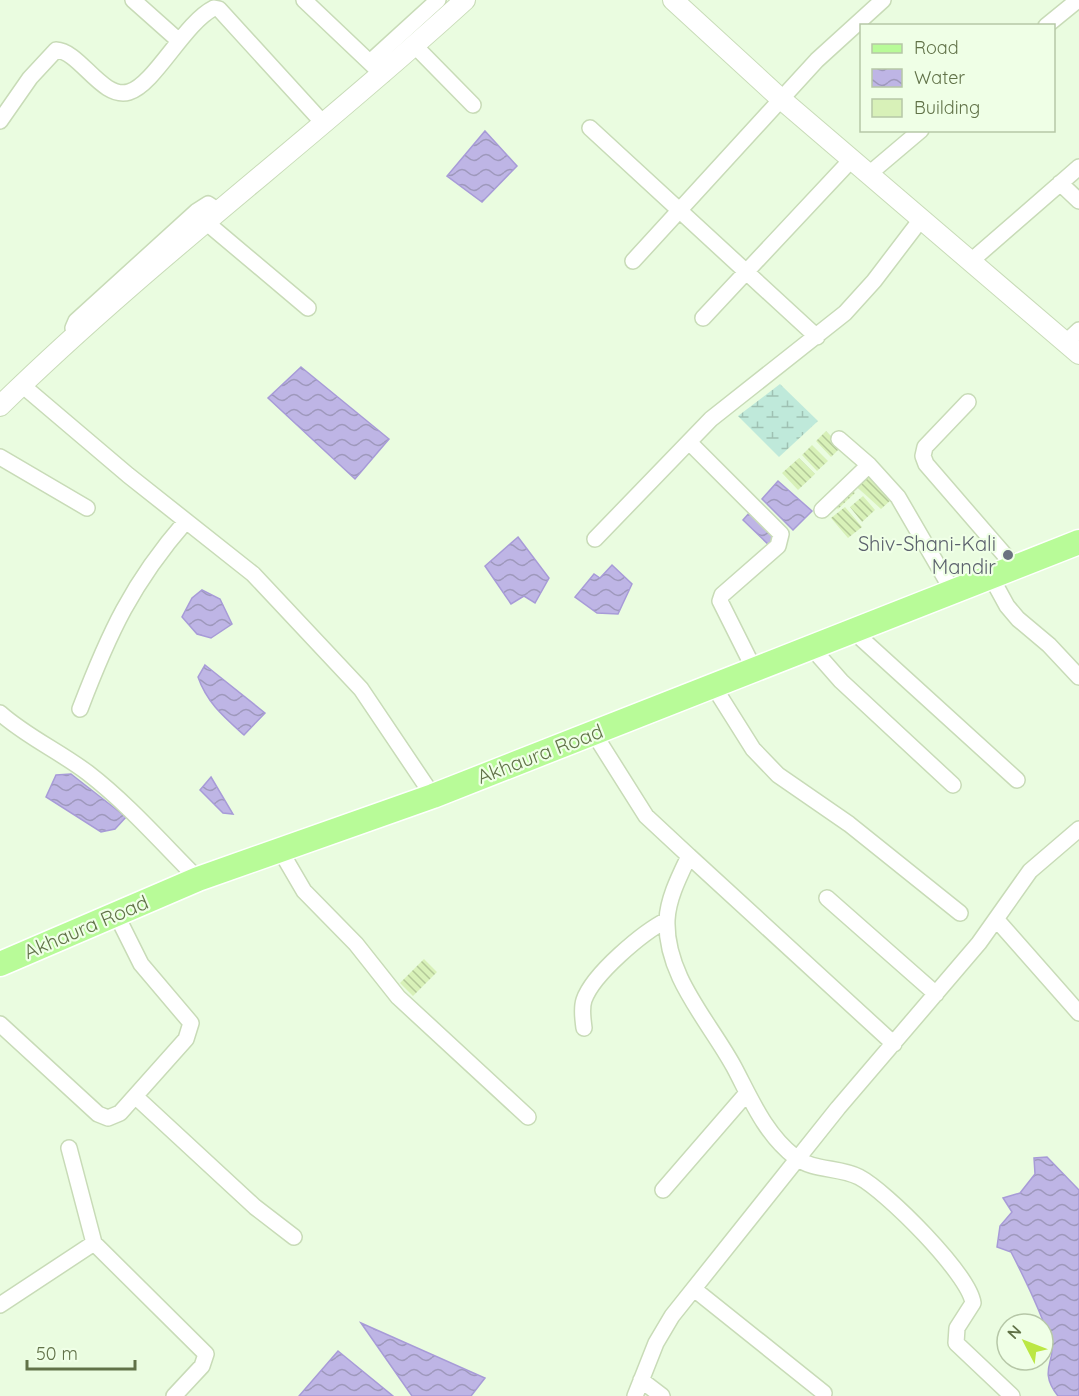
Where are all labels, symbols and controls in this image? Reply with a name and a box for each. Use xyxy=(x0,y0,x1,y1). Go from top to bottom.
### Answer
legend xyxy=(860,24,1055,132)
text: Road xyxy=(914,36,959,59)
text: Water xyxy=(914,66,965,89)
text: Building xyxy=(914,96,980,119)
place label: Shiv-Shani-Kali Mandir xyxy=(858,531,996,579)
marker: Shiv-Shani-Kali Mandir xyxy=(1001,548,1015,562)
street label: Akhaura Road xyxy=(473,718,606,789)
street label: Akhaura Road xyxy=(20,889,152,964)
north arrow xyxy=(995,1312,1055,1372)
text: N xyxy=(1002,1321,1025,1343)
scale bar xyxy=(27,1333,135,1371)
text: 50 m xyxy=(36,1342,78,1365)

